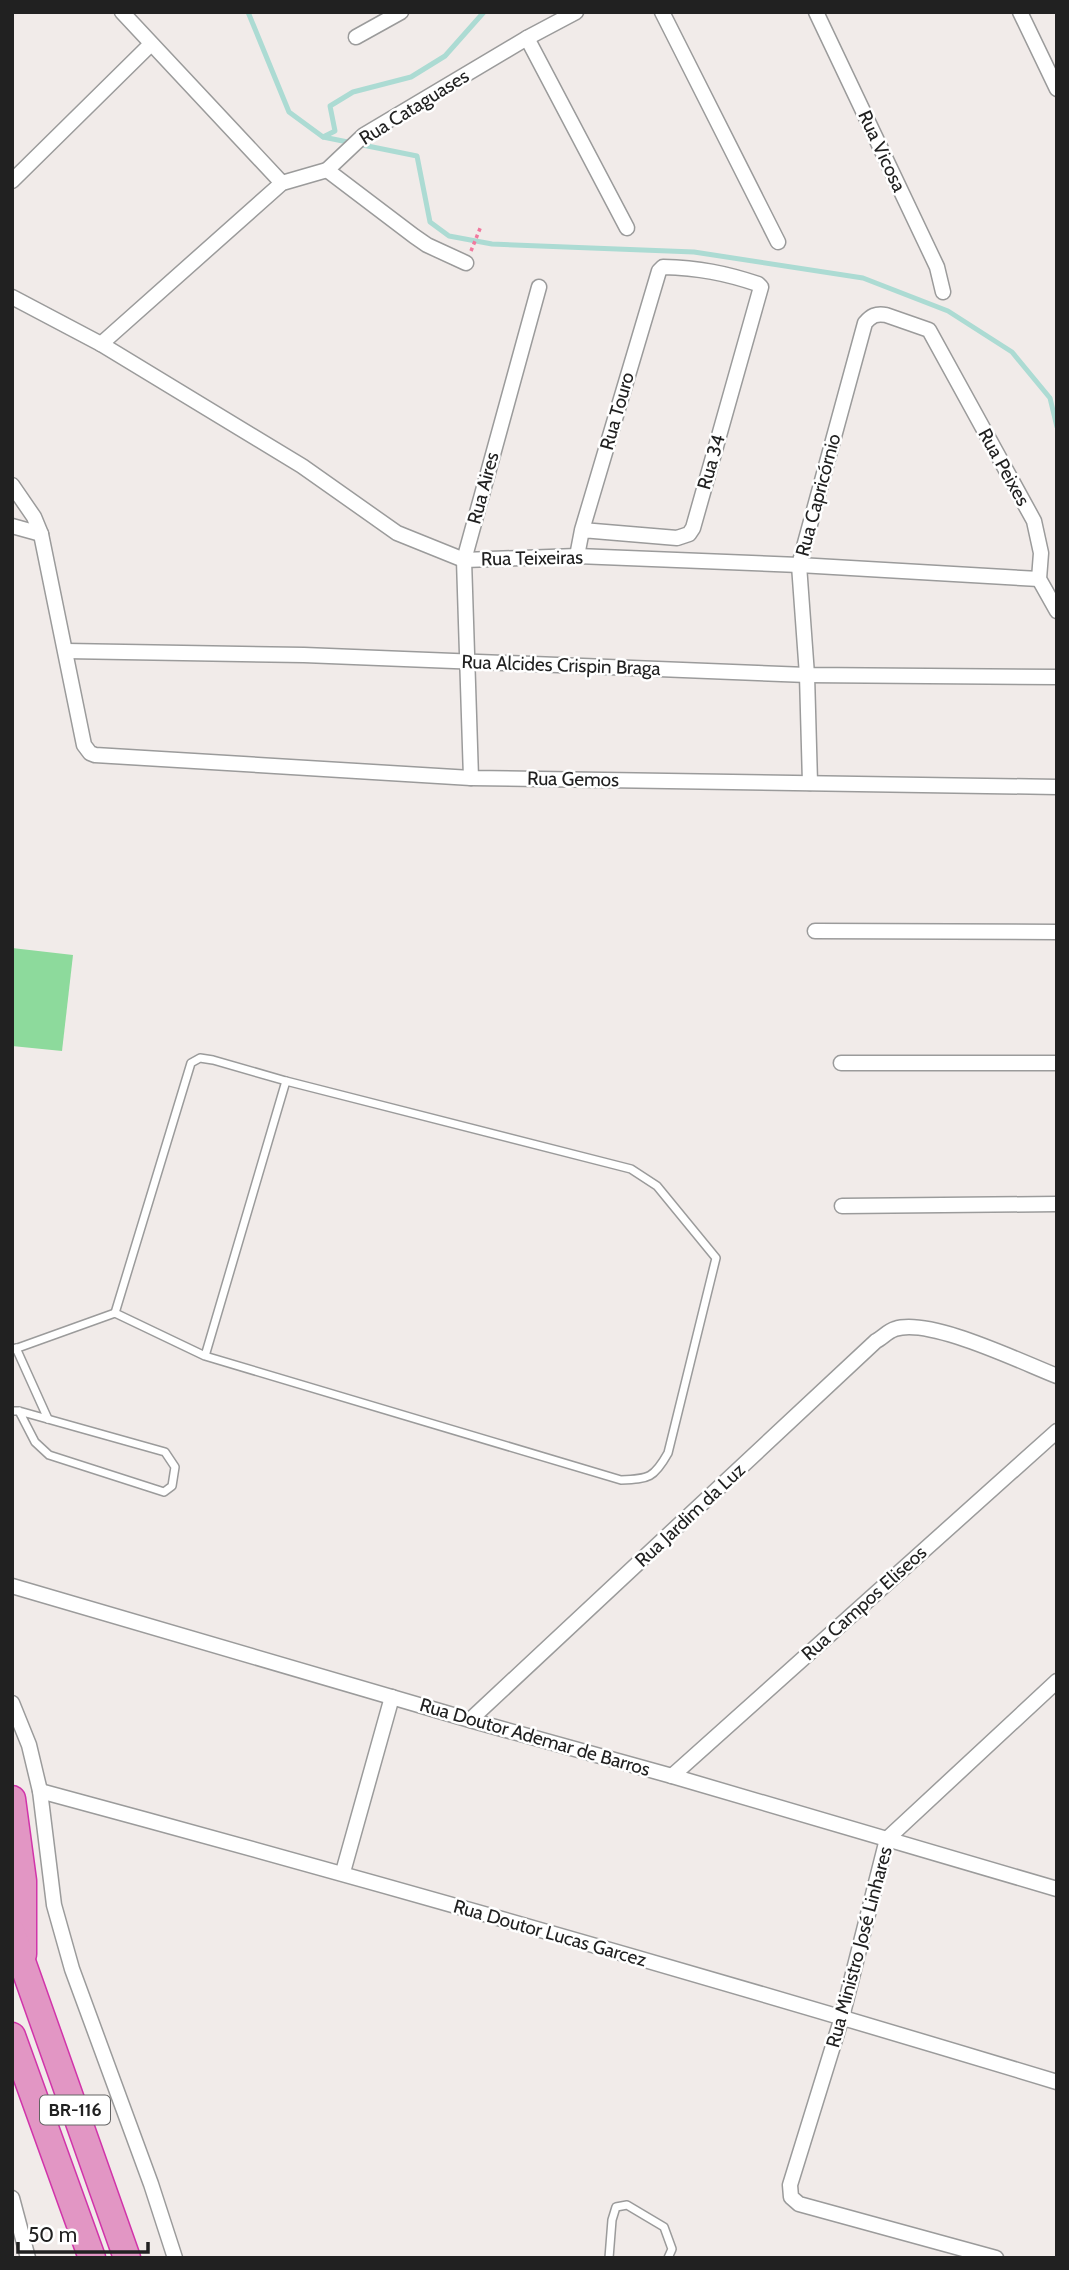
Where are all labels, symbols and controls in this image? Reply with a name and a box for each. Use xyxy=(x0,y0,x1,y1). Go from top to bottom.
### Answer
street label: Rua Cataguases xyxy=(355,64,473,150)
street label: Rua Vicosa xyxy=(853,107,911,195)
street label: Rua Touro xyxy=(595,369,639,453)
street label: Rua Peixes xyxy=(973,424,1035,510)
street label: Rua Capricórnio xyxy=(791,431,845,559)
street label: Rua 34 xyxy=(692,432,730,492)
street label: Rua Aires xyxy=(462,449,504,527)
street label: Rua Teixeiras xyxy=(481,546,583,570)
street label: Rua Alcides Crispin Braga xyxy=(461,650,661,680)
street label: Rua Gemos xyxy=(527,767,619,791)
street label: Rua Jardim da Luz xyxy=(630,1458,750,1572)
street label: Rua Campos Eliseos xyxy=(797,1541,931,1665)
street label: Rua Doutor Ademar de Barros xyxy=(417,1693,653,1781)
street label: Rua Ministro José Linhares xyxy=(821,1844,897,2050)
street label: Rua Doutor Lucas Garcez xyxy=(451,1894,649,1972)
road number: BR-116 xyxy=(40,2096,110,2124)
scale bar xyxy=(18,2210,147,2254)
text: 50 m xyxy=(28,2222,77,2247)

